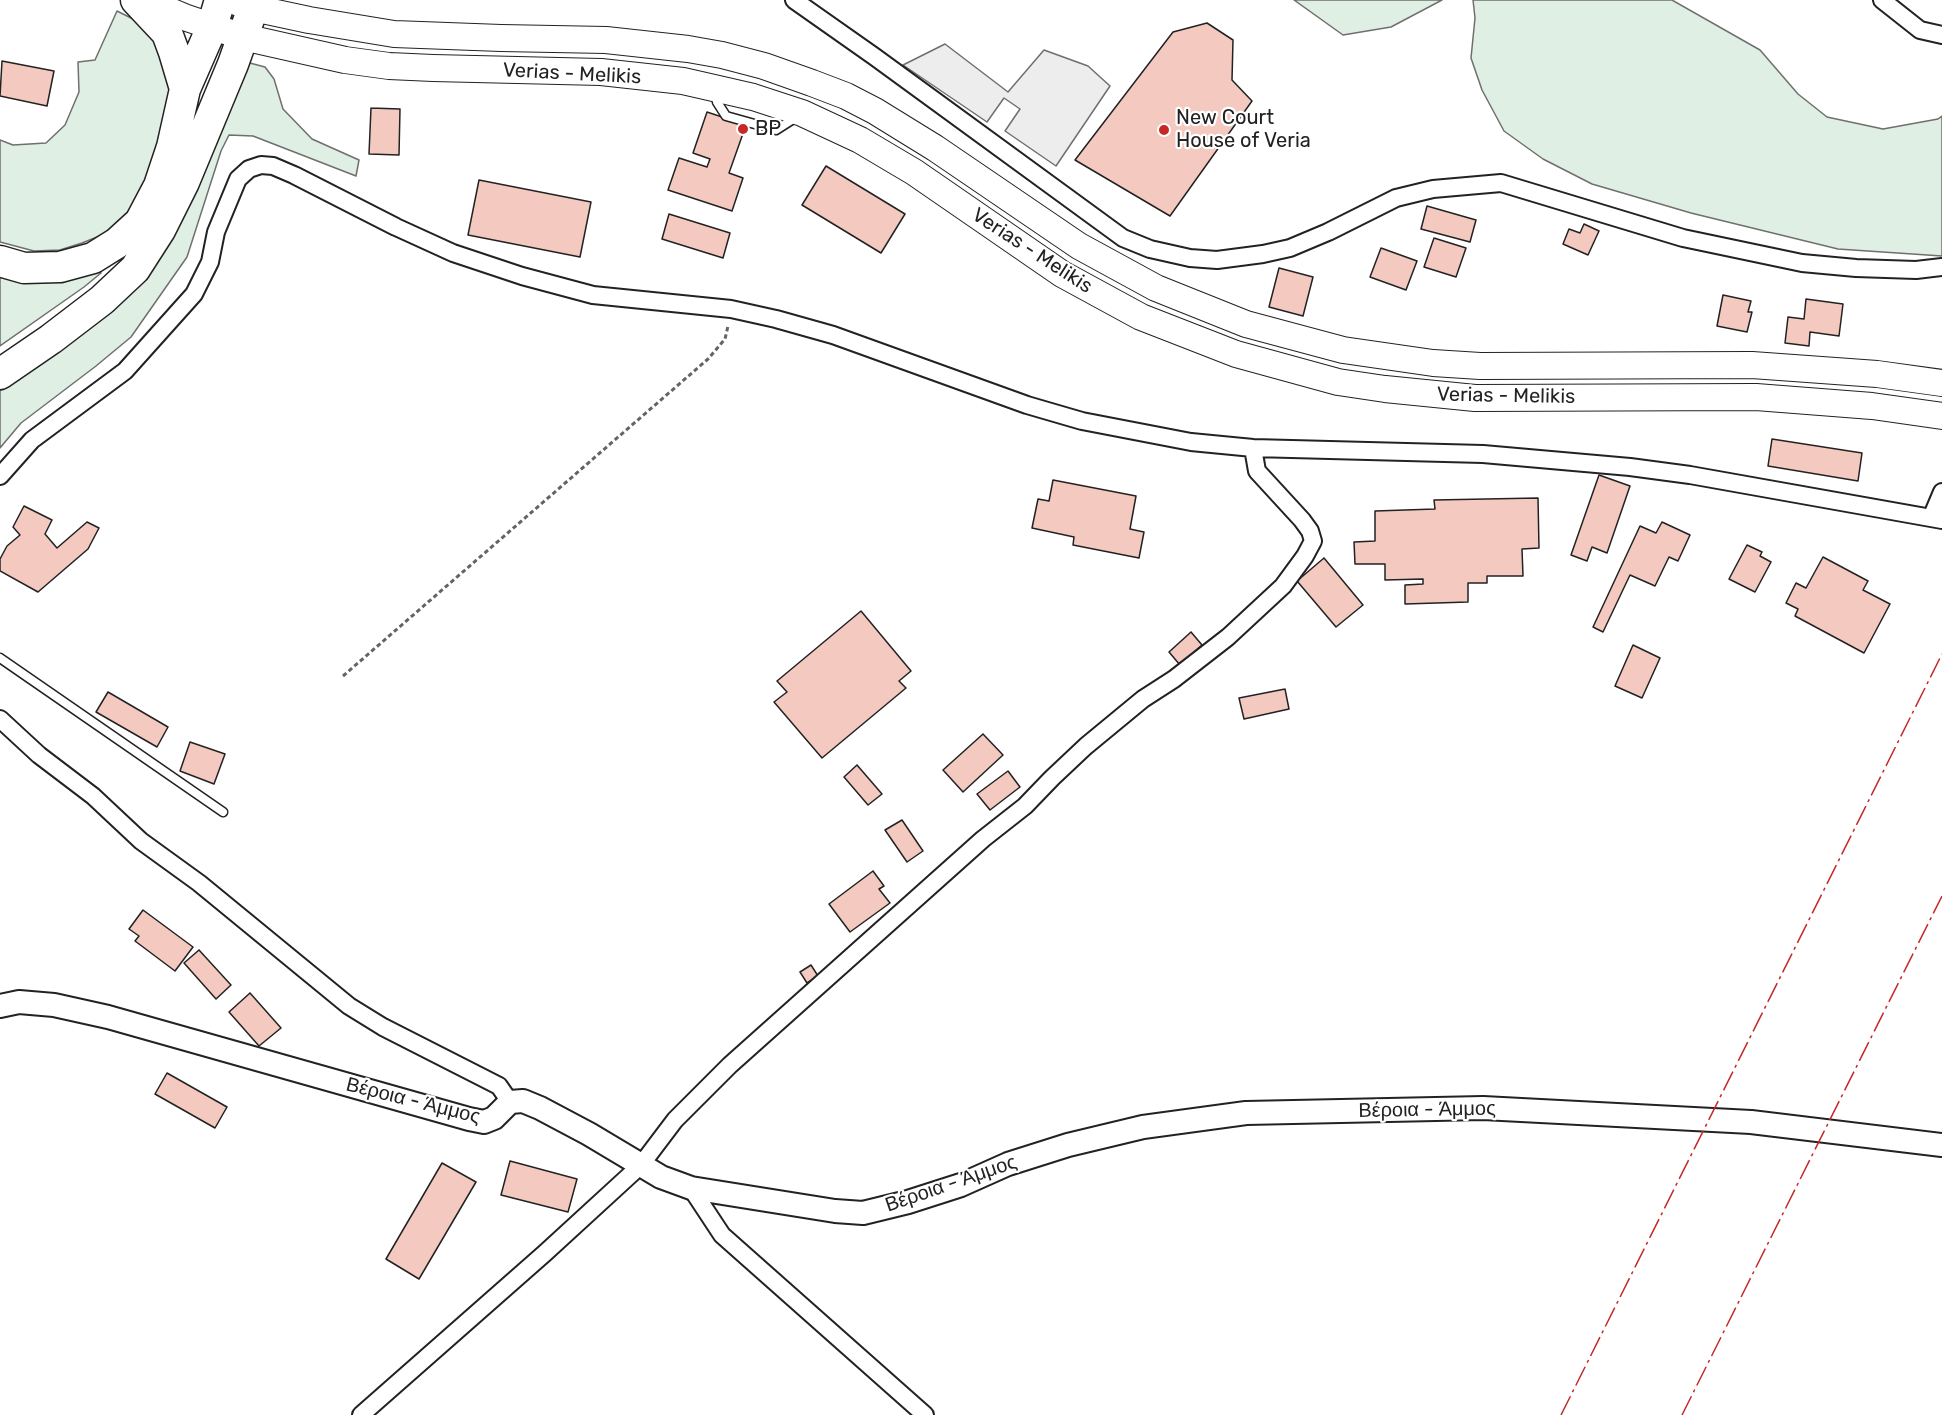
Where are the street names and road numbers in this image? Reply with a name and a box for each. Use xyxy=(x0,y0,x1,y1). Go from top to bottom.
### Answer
street label: Verias - Melikis xyxy=(502,58,642,90)
street label: Verias - Melikis xyxy=(967,203,1097,299)
street label: Verias - Melikis xyxy=(1437,383,1575,409)
street label: Βέροια - Άμμος xyxy=(343,1073,483,1129)
street label: Βέροια - Άμμος xyxy=(1358,1097,1496,1123)
street label: Βέροια - Άμμος xyxy=(882,1150,1020,1218)

